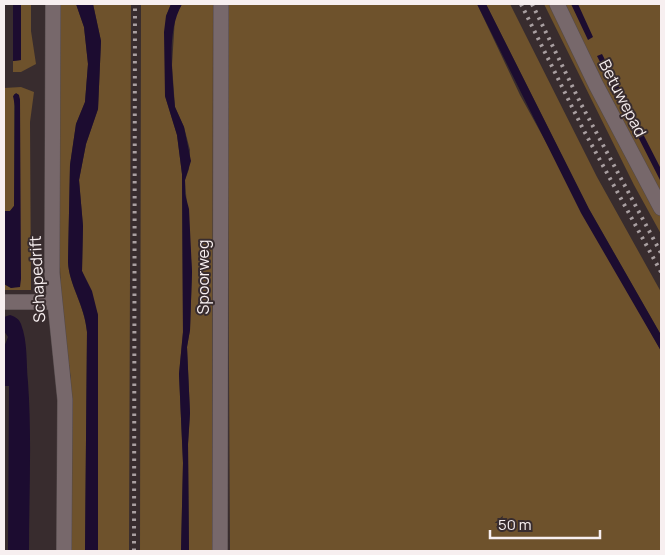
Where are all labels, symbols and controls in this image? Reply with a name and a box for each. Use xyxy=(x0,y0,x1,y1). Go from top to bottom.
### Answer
street label: Betuwepad xyxy=(594,56,652,140)
street label: Schapedrift xyxy=(24,235,50,323)
street label: Spoorweg xyxy=(192,240,214,314)
scale bar xyxy=(490,508,600,540)
text: 50 m xyxy=(498,514,532,535)

